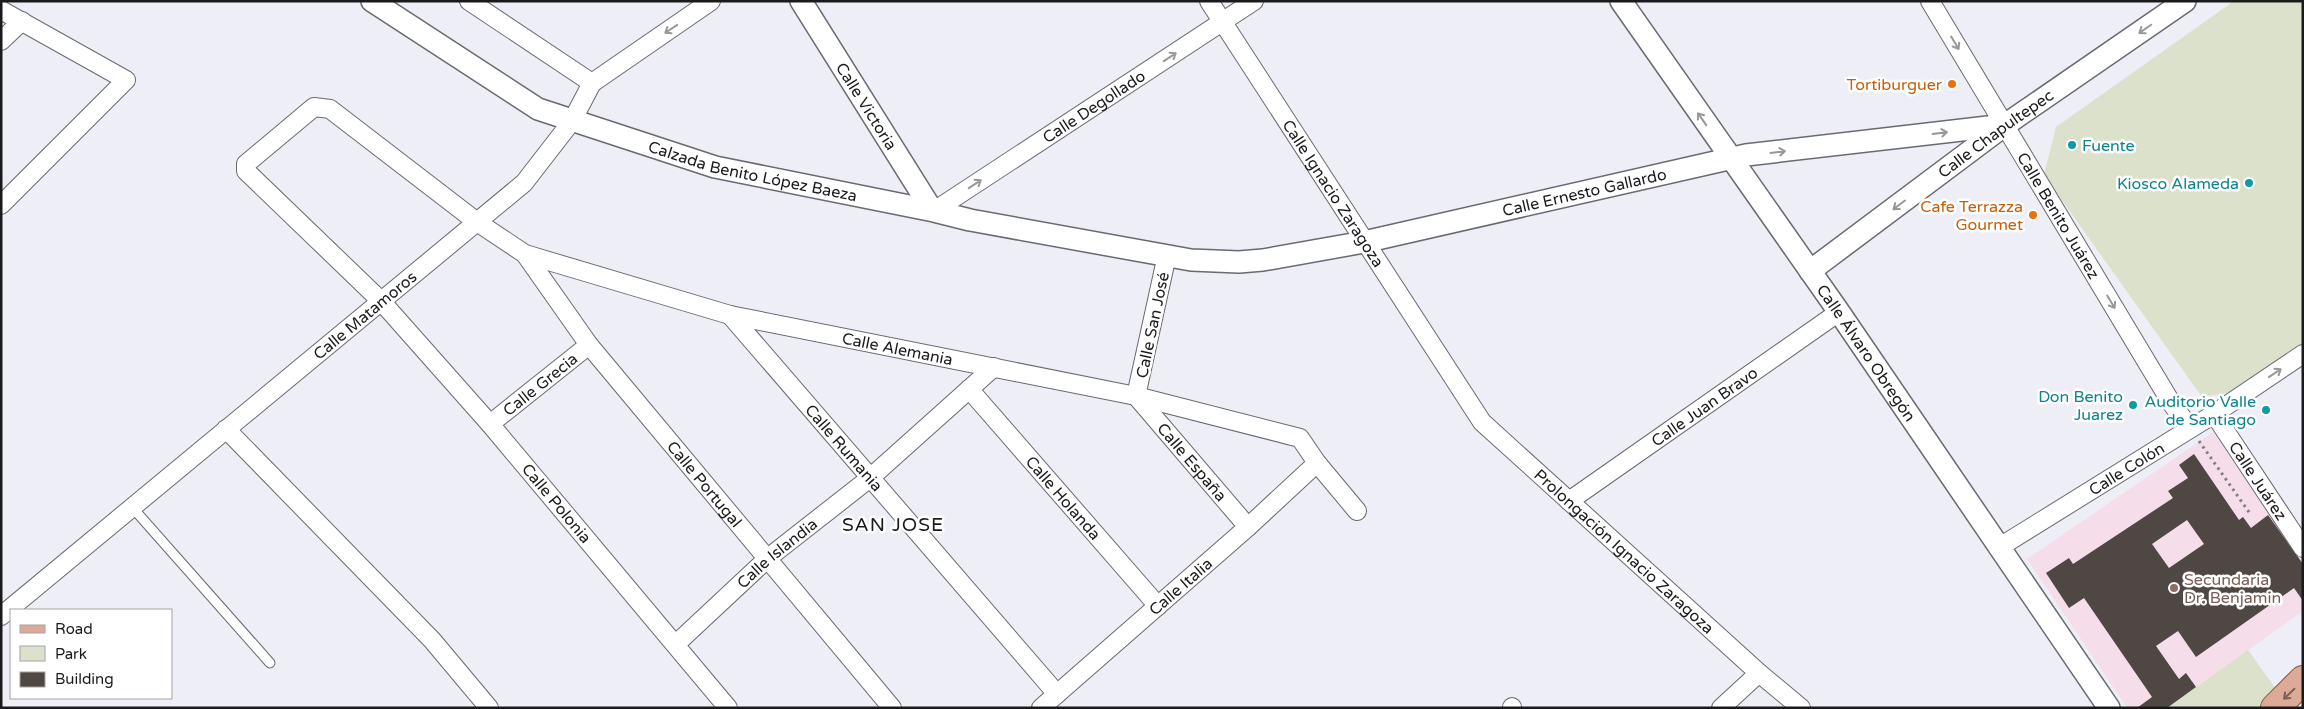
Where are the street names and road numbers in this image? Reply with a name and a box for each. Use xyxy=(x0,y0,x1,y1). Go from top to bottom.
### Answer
street label: Calle Victoria xyxy=(831,59,901,154)
street label: Calle Degollado xyxy=(1039,66,1149,148)
street label: Calle Chapultepec xyxy=(1934,86,2058,183)
street label: Calle Ignacio Zaragoza xyxy=(1278,116,1388,271)
street label: Calzada Benito López Baeza xyxy=(645,137,859,206)
street label: Calle Benito Juárez xyxy=(2012,149,2104,283)
street label: Calle Ernesto Gallardo xyxy=(1500,164,1668,221)
street label: Calle Matamoros xyxy=(309,267,421,364)
street label: Calle San José xyxy=(1132,270,1174,380)
street label: Calle Álvaro Obregón xyxy=(1812,281,1920,426)
street label: Calle Alemania xyxy=(840,329,955,370)
street label: Calle Grecia xyxy=(499,349,582,421)
street label: Calle Juan Bravo xyxy=(1648,363,1762,451)
street label: Calle Rumania xyxy=(800,400,887,496)
street label: Calle España xyxy=(1152,419,1231,506)
street label: Calle Portugal xyxy=(662,437,746,532)
street label: Calle Colón xyxy=(2085,438,2168,500)
street label: Calle Juárez xyxy=(2224,438,2291,524)
street label: Calle Holanda xyxy=(1021,452,1105,544)
street label: Calle Polonia xyxy=(517,460,595,548)
street label: Prolongación Ignacio Zaragoza xyxy=(1530,465,1718,638)
street label: Calle Islandia xyxy=(733,514,822,593)
street label: Calle Italia xyxy=(1145,554,1217,620)

